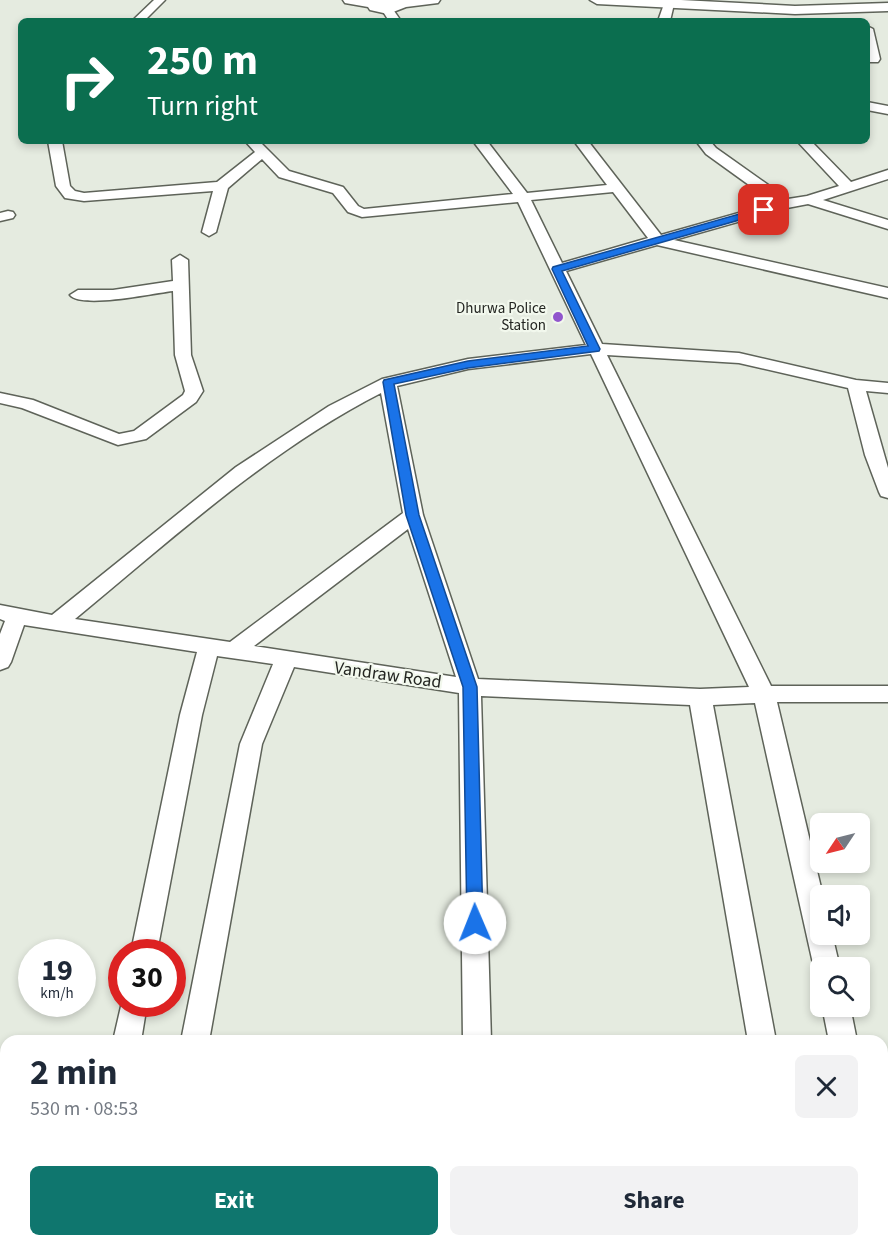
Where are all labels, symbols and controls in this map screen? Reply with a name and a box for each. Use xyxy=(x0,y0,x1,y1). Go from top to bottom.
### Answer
text: 250 m xyxy=(147,31,258,91)
icon: right xyxy=(48,42,126,120)
text: Turn right xyxy=(147,87,258,126)
pin xyxy=(738,184,789,235)
icon: arrive xyxy=(747,193,780,226)
place label: Dhurwa Police Station xyxy=(456,298,546,336)
marker: Dhurwa Police Station xyxy=(551,310,565,324)
street label: Vandraw Road xyxy=(333,655,443,695)
north arrow xyxy=(810,813,870,873)
map controls xyxy=(810,813,870,1017)
button: sound xyxy=(810,885,870,945)
position arrow xyxy=(443,891,507,955)
speed limit sign: 30 xyxy=(108,939,186,1017)
text: 19 xyxy=(41,949,73,992)
button: search xyxy=(810,957,870,1017)
text: km/h xyxy=(40,983,74,1004)
text: 2 min xyxy=(30,1047,118,1098)
button: close xyxy=(795,1055,858,1118)
text: 530 m · 08:53 xyxy=(30,1095,138,1123)
button: Exit xyxy=(30,1166,438,1235)
button: Share xyxy=(450,1166,858,1235)

